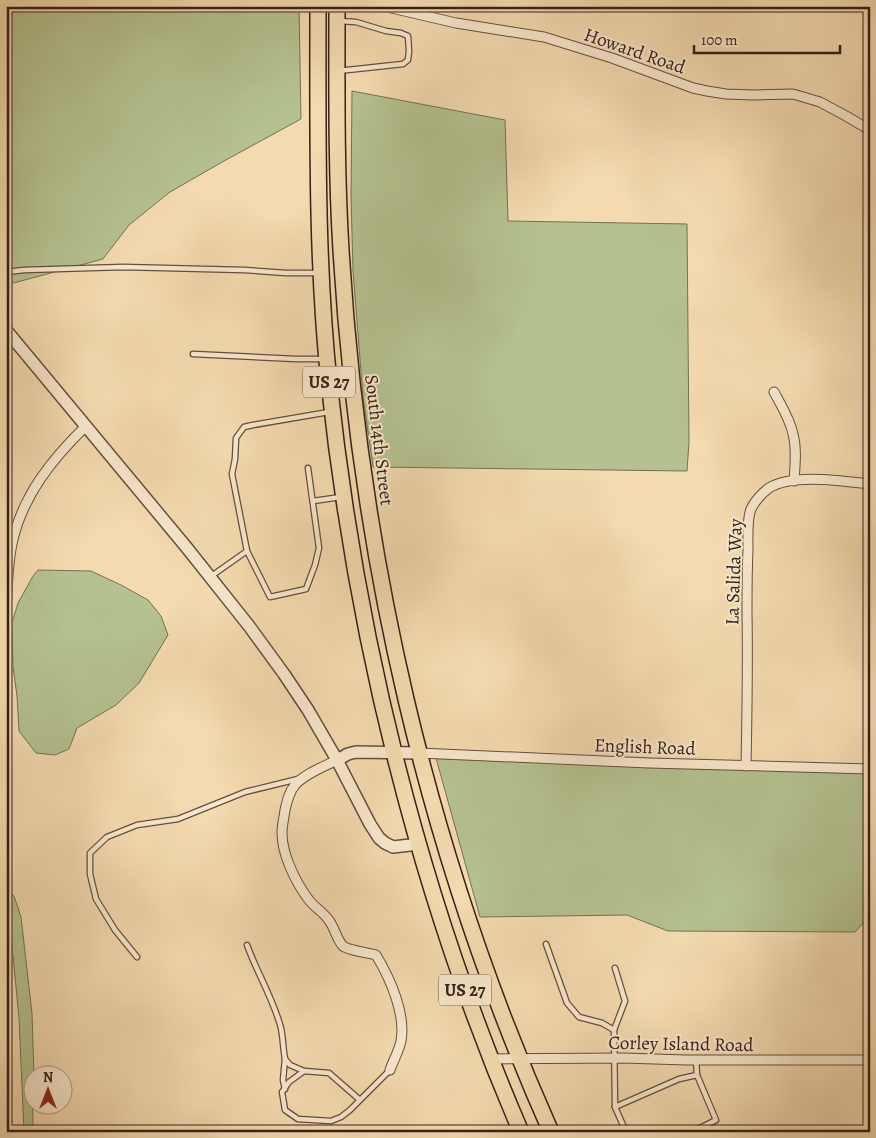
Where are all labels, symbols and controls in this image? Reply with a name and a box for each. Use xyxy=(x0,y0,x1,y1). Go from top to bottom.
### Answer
street label: Howard Road xyxy=(580,21,690,81)
scale bar xyxy=(694,22,840,54)
text: 100 m xyxy=(701,30,738,50)
road number: US 27 xyxy=(303,367,355,398)
street label: South 14th Street xyxy=(358,373,400,507)
street label: La Salida Way xyxy=(719,518,749,626)
street label: English Road xyxy=(594,732,697,762)
road number: US 27 xyxy=(439,974,491,1006)
street label: Corley Island Road xyxy=(608,1030,755,1058)
north arrow xyxy=(22,1066,72,1116)
text: N xyxy=(43,1068,53,1087)

